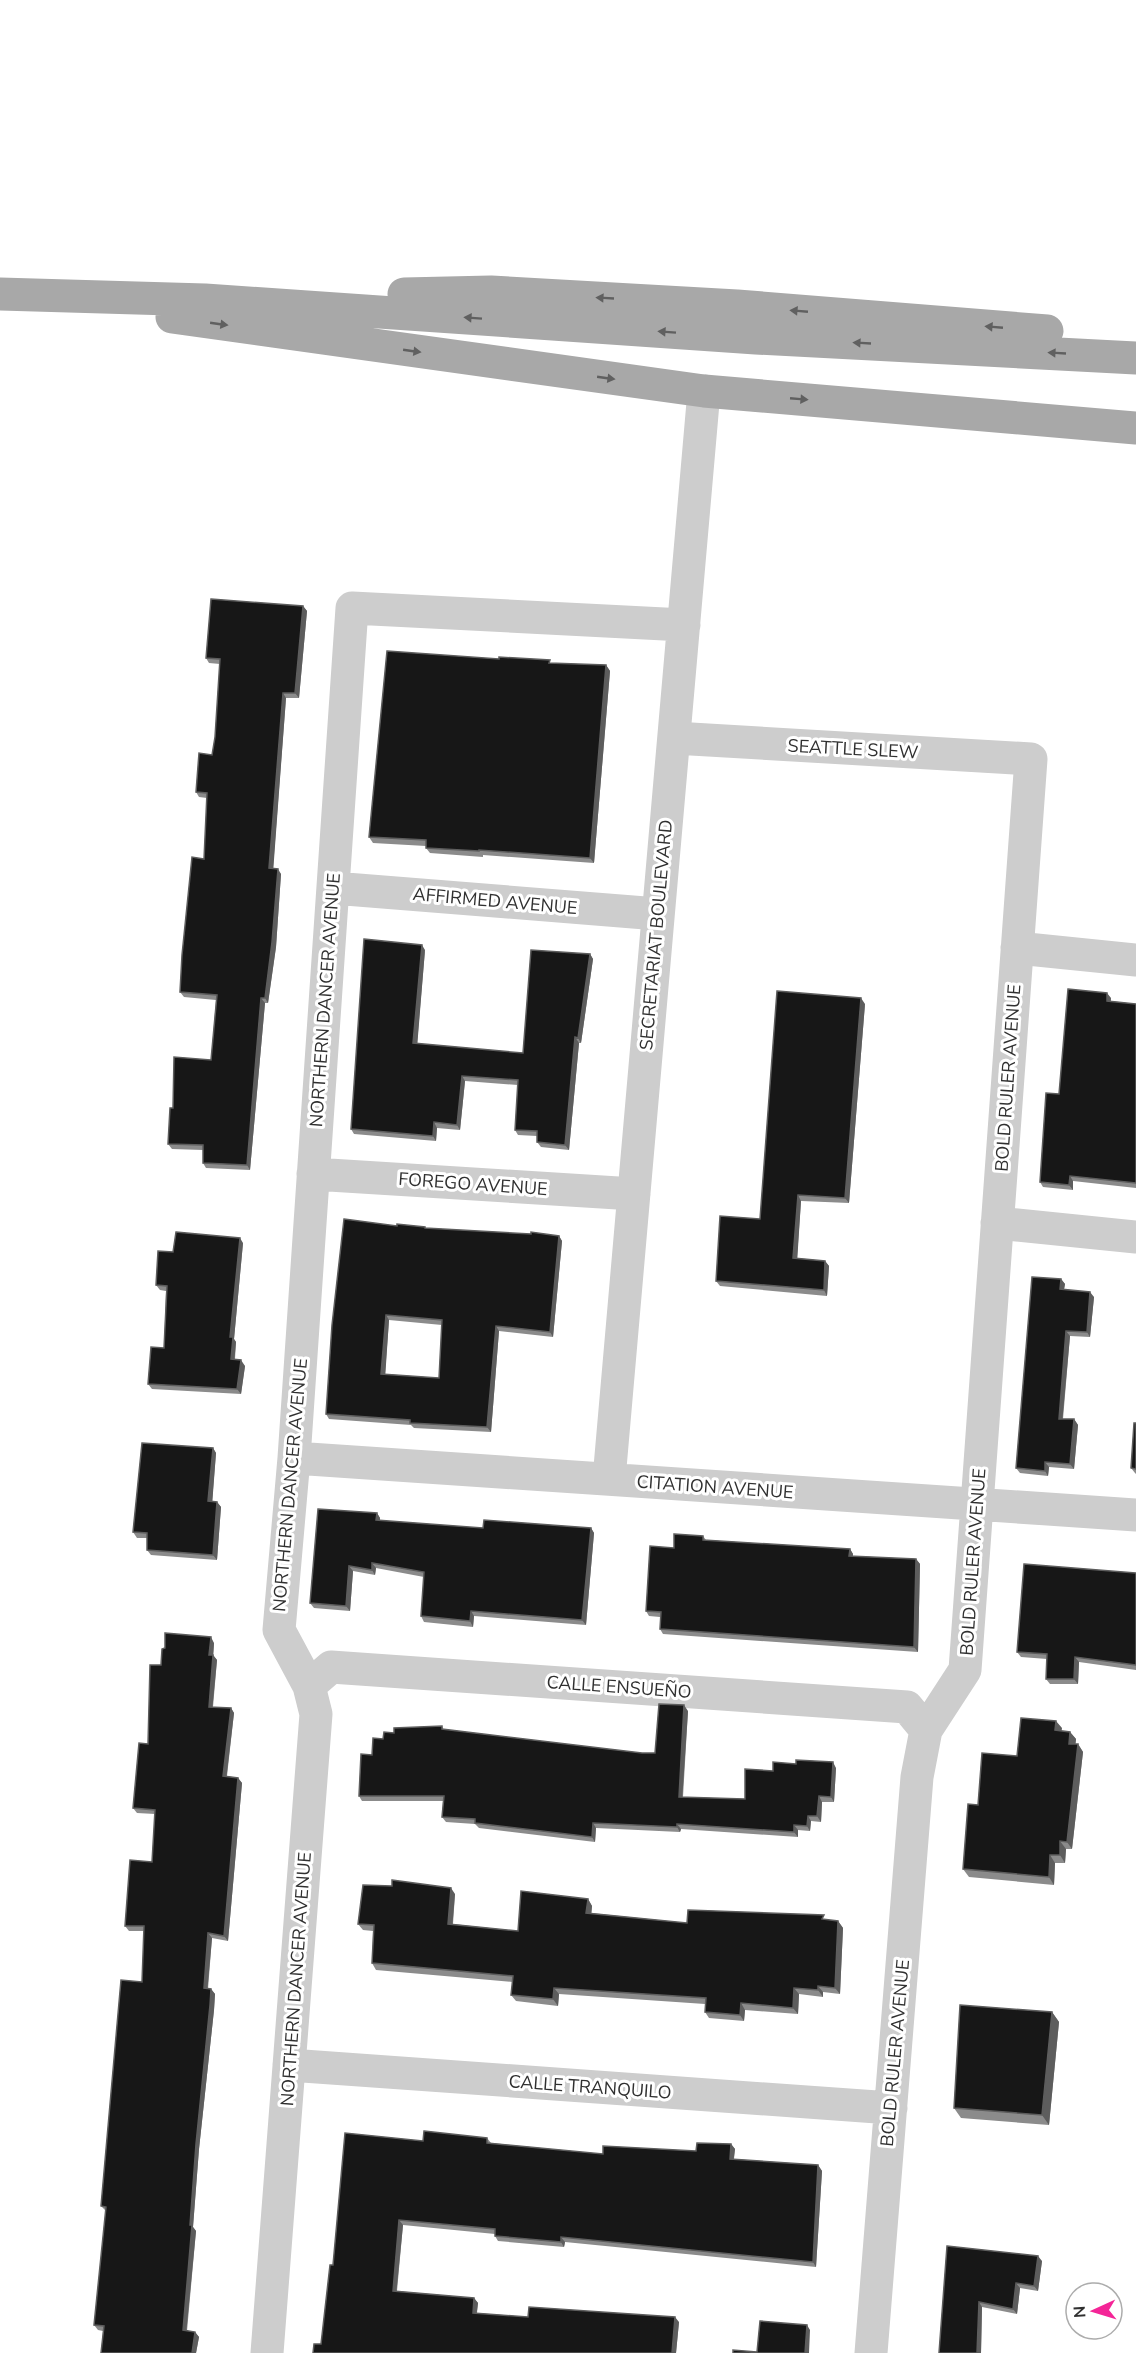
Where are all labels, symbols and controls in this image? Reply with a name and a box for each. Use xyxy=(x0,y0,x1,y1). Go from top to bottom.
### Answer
one-way arrow xyxy=(595,294,614,303)
one-way arrow xyxy=(790,306,809,316)
one-way arrow xyxy=(463,313,482,322)
one-way arrow xyxy=(210,319,229,328)
one-way arrow xyxy=(984,322,1003,331)
one-way arrow xyxy=(658,327,677,336)
one-way arrow xyxy=(852,339,871,348)
one-way arrow xyxy=(403,346,422,355)
one-way arrow xyxy=(1047,349,1066,358)
one-way arrow xyxy=(596,373,615,382)
one-way arrow xyxy=(790,395,809,404)
street label: SEATTLE SLEW xyxy=(787,734,919,764)
street label: SECRETARIAT BOULEVARD xyxy=(634,819,678,1051)
street label: NORTHERN DANCER AVENUE xyxy=(304,872,346,1128)
street label: AFFIRMED AVENUE xyxy=(412,882,578,920)
street label: BOLD RULER AVENUE xyxy=(989,984,1027,1172)
street label: FOREGO AVENUE xyxy=(398,1167,548,1201)
street label: NORTHERN DANCER AVENUE xyxy=(267,1357,313,1613)
street label: BOLD RULER AVENUE xyxy=(954,1468,992,1656)
street label: CITATION AVENUE xyxy=(636,1470,794,1504)
street label: CALLE ENSUEÑO xyxy=(546,1670,692,1704)
street label: NORTHERN DANCER AVENUE xyxy=(275,1851,317,2107)
street label: BOLD RULER AVENUE xyxy=(875,1958,915,2148)
street label: CALLE TRANQUILO xyxy=(508,2069,672,2105)
north arrow xyxy=(1064,2281,1124,2341)
text: N xyxy=(1069,2305,1091,2319)

